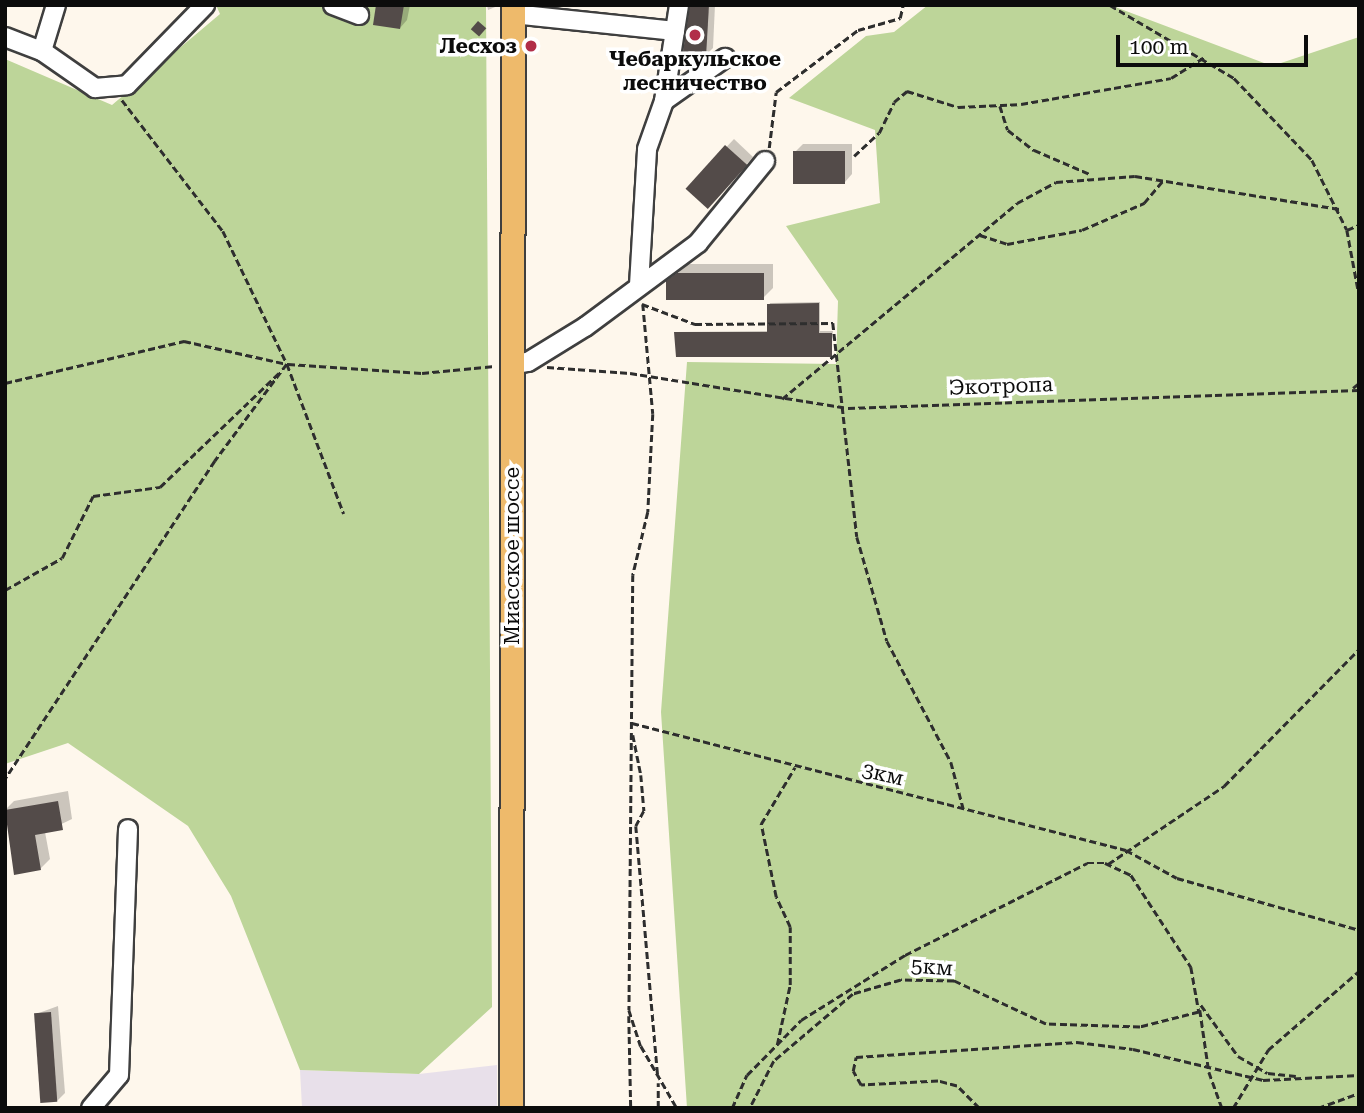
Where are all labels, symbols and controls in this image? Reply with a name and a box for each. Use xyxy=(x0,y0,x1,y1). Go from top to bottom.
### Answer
scale bar xyxy=(1119,21,1312,65)
marker: Чебаркульское лесничество xyxy=(687,27,703,43)
place label: Лесхоз xyxy=(440,33,517,59)
text: 100 m xyxy=(1129,35,1189,59)
marker: Лесхоз xyxy=(523,38,539,54)
place label: Чебаркульское лесничество xyxy=(609,46,781,96)
street label: Экотропа xyxy=(948,372,1054,400)
street label: Миасское шоссе xyxy=(499,467,525,645)
street label: 3км xyxy=(860,757,906,791)
street label: 5км xyxy=(910,953,954,981)

